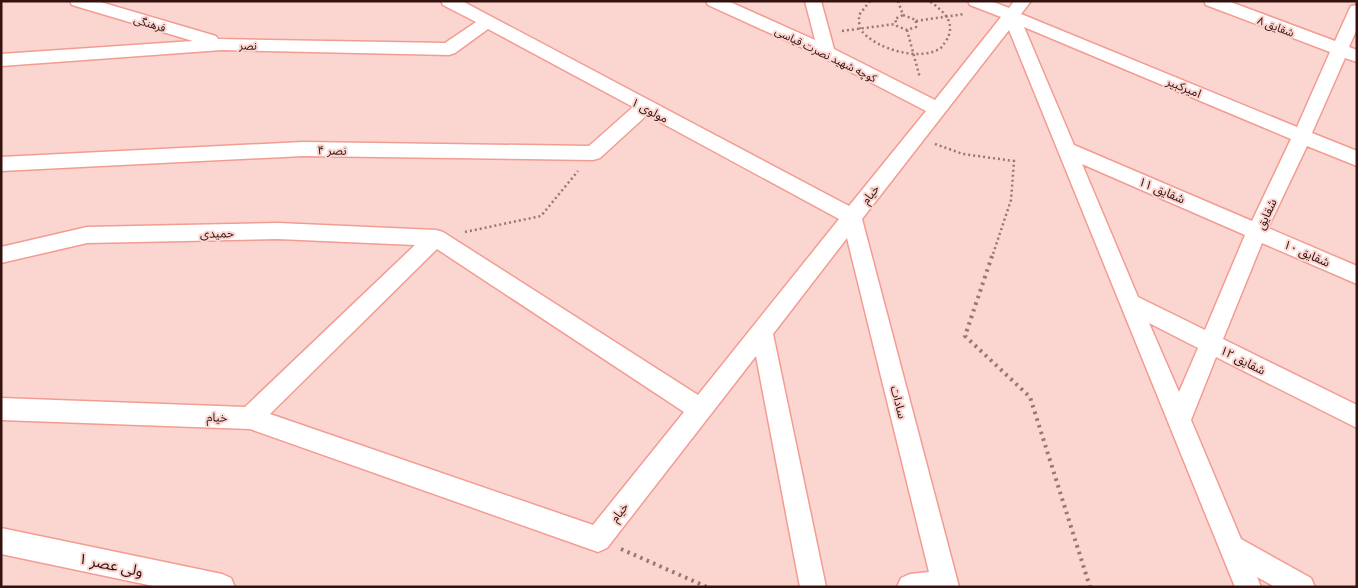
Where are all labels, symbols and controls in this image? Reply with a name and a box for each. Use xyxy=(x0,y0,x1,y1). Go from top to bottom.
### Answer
street label: فرهنگی xyxy=(132,12,168,35)
street label: شقایق ۸ xyxy=(1255,13,1297,40)
street label: کوچه شهید نصرت قیاسی xyxy=(772,24,879,86)
street label: نصر xyxy=(238,38,257,53)
street label: امیرکبیر xyxy=(1163,73,1204,101)
street label: مولوی ۱ xyxy=(629,94,671,126)
street label: نصر ۴ xyxy=(317,142,347,158)
street label: شقایق ۱۱ xyxy=(1136,174,1187,207)
street label: خیام xyxy=(858,181,884,208)
street label: شقایق xyxy=(1252,196,1280,232)
street label: حمیدی xyxy=(200,225,234,241)
street label: شقایق ۱۰ xyxy=(1281,236,1332,271)
street label: شقایق ۱۲ xyxy=(1217,342,1268,379)
street label: سادات xyxy=(888,384,910,420)
street label: خیام xyxy=(206,409,228,427)
street label: خیام xyxy=(607,499,633,526)
street label: ولی عصر ۱ xyxy=(77,548,145,581)

